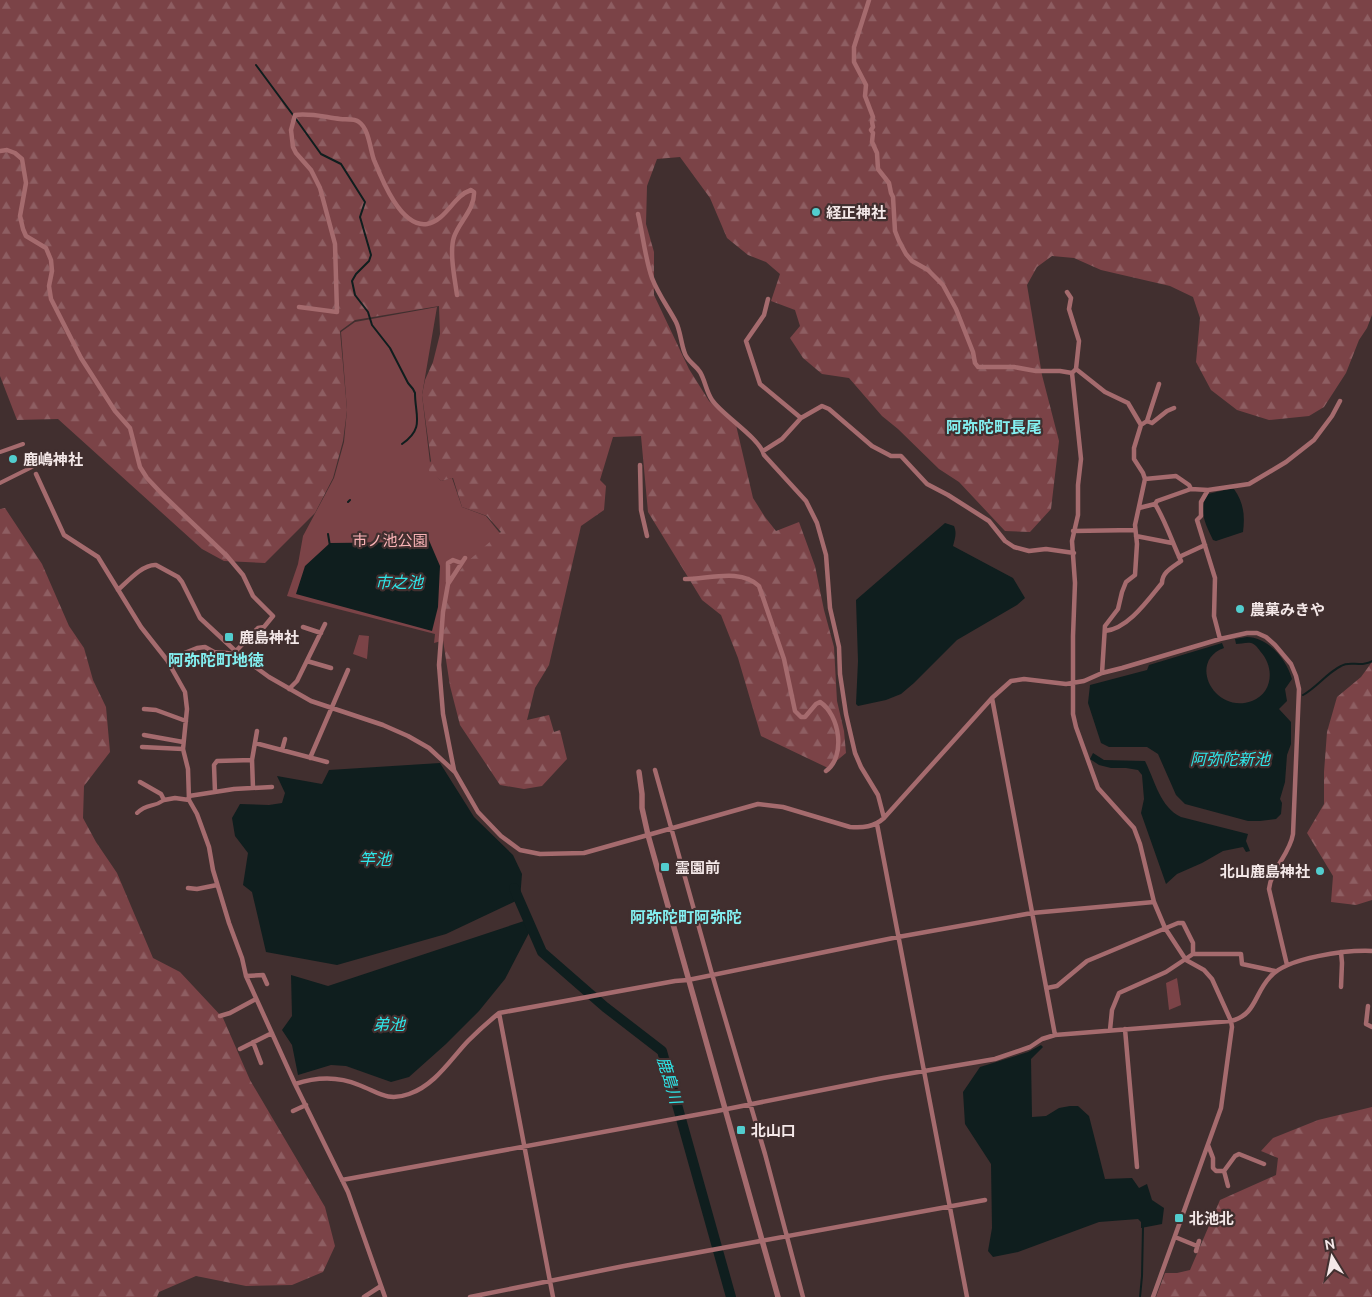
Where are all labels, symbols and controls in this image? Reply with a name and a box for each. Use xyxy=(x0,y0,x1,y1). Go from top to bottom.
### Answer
place label: 経正神社 xyxy=(826,204,886,221)
marker: 経正神社 xyxy=(810,206,822,218)
district label: 阿弥陀町長尾 xyxy=(946,418,1042,436)
place label: 鹿嶋神社 xyxy=(23,451,83,468)
marker: 鹿嶋神社 xyxy=(7,453,19,465)
park label: 市ノ池公園 xyxy=(352,532,428,549)
water label: 市之池 xyxy=(375,573,425,591)
place label: 農菓みきや xyxy=(1250,601,1325,618)
marker: 農菓みきや xyxy=(1234,603,1246,615)
place label: 鹿島神社 xyxy=(239,629,299,646)
marker: 鹿島神社 xyxy=(223,631,235,643)
district label: 阿弥陀町地徳 xyxy=(168,651,264,669)
water label: 阿弥陀新池 xyxy=(1190,750,1272,768)
water label: 竿池 xyxy=(359,850,393,868)
place label: 霊園前 xyxy=(675,859,720,876)
marker: 霊園前 xyxy=(659,861,671,873)
place label: 北山鹿島神社 xyxy=(1220,863,1310,880)
marker: 北山鹿島神社 xyxy=(1314,865,1326,877)
district label: 阿弥陀町阿弥陀 xyxy=(630,908,742,926)
water label: 弟池 xyxy=(373,1015,407,1033)
water label: 鹿島川 xyxy=(654,1054,686,1107)
place label: 北山口 xyxy=(751,1122,796,1139)
marker: 北山口 xyxy=(735,1124,747,1136)
place label: 北池北 xyxy=(1189,1210,1234,1227)
marker: 北池北 xyxy=(1173,1212,1185,1224)
north arrow xyxy=(1307,1232,1357,1282)
text: N xyxy=(1323,1235,1336,1253)

